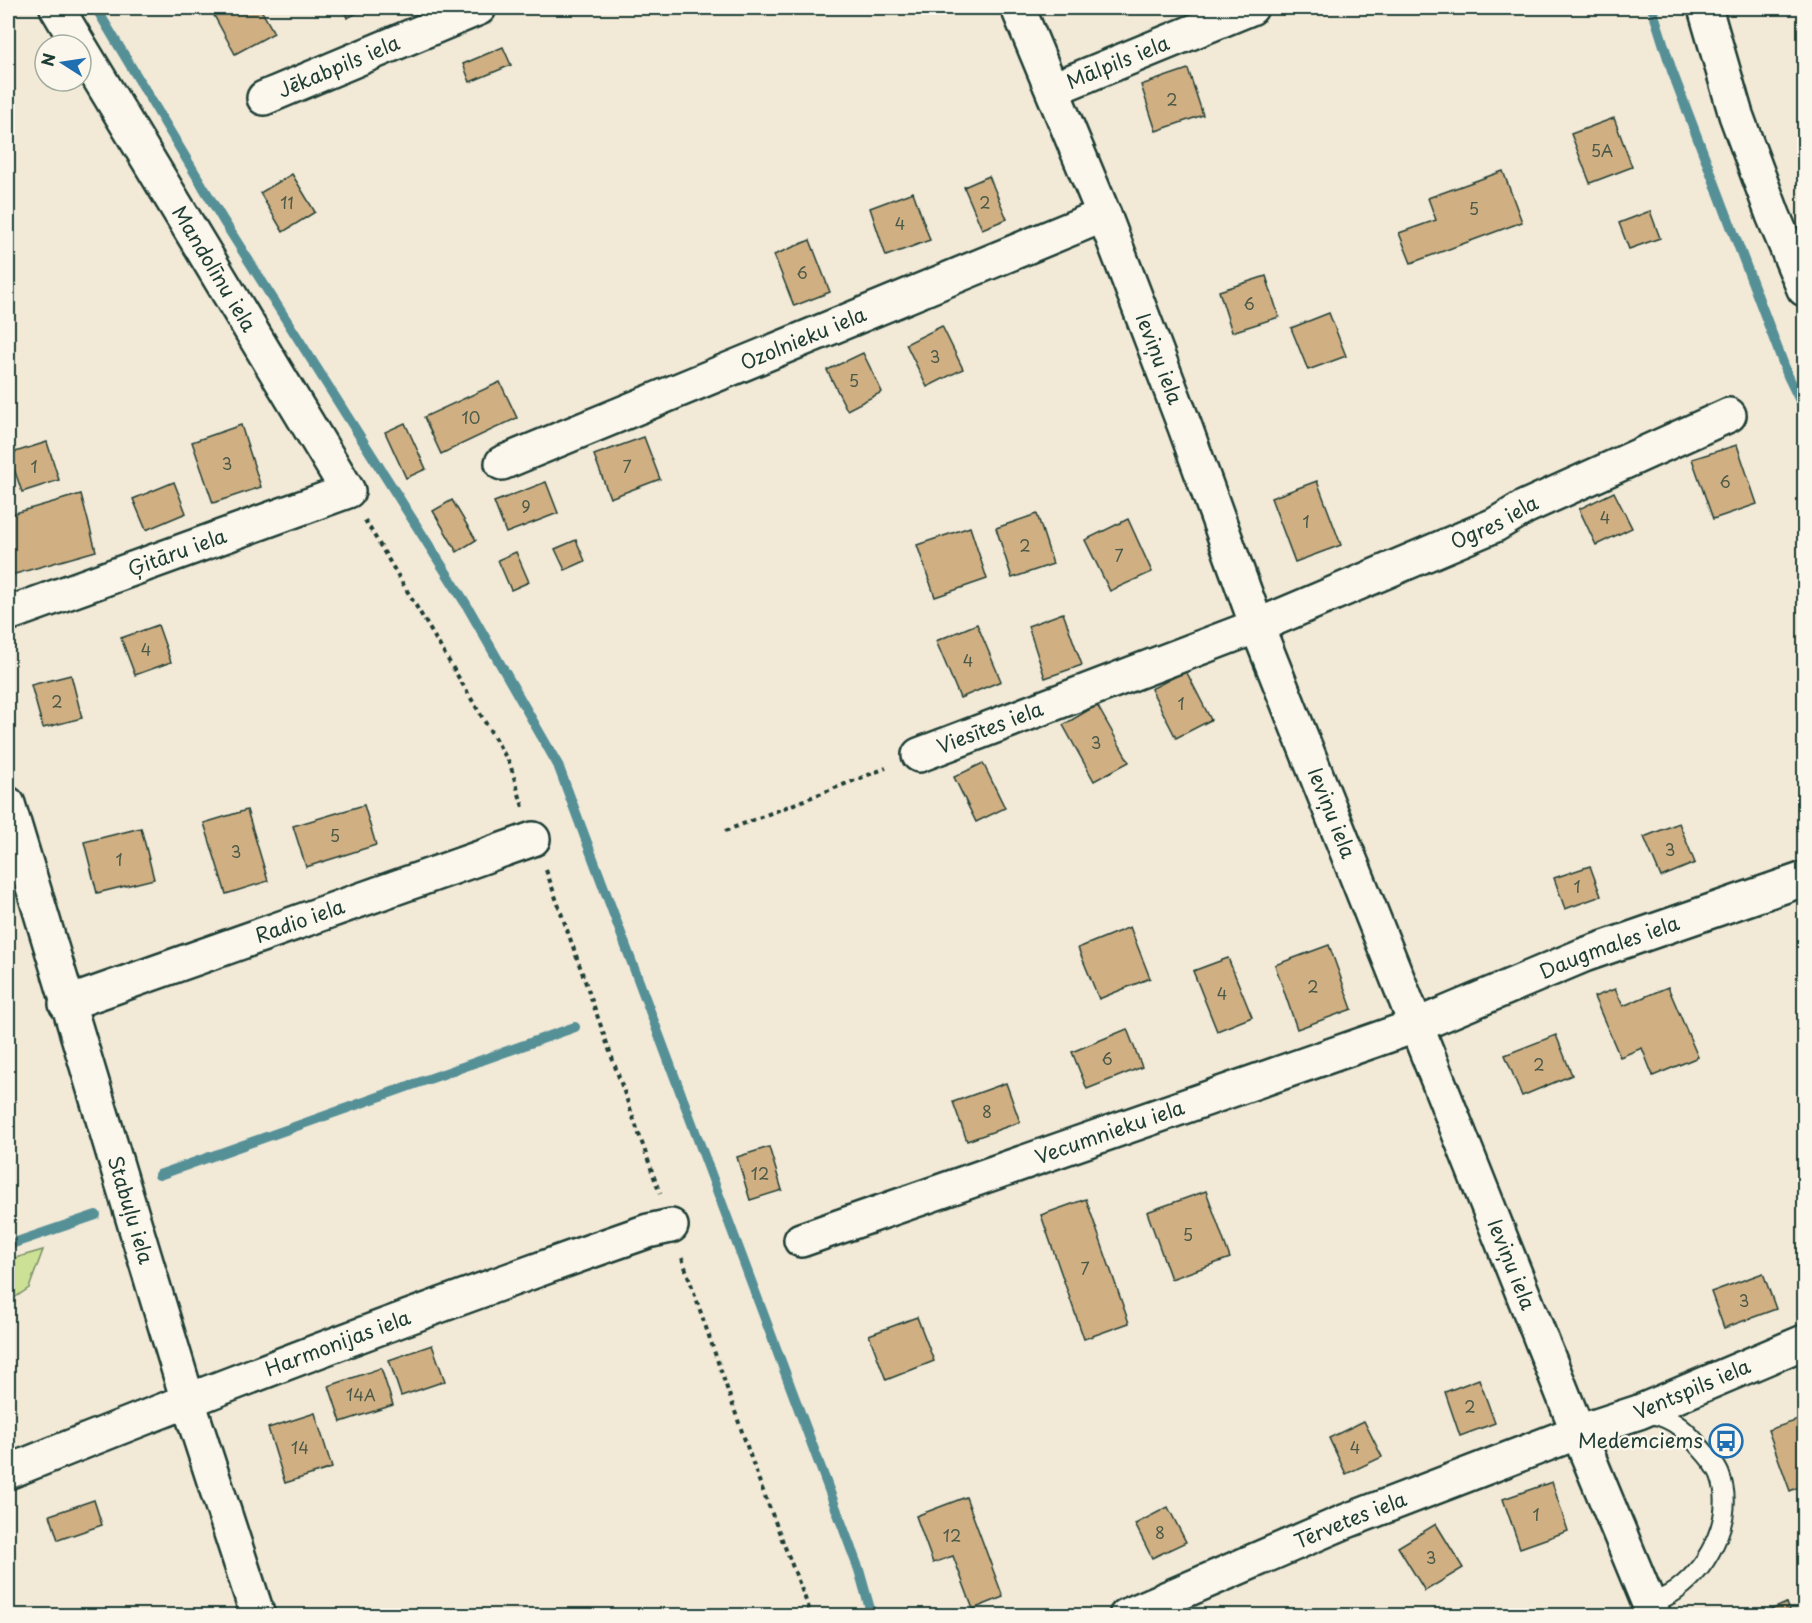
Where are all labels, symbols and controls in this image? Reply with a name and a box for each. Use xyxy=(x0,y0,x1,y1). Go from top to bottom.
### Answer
street label: Jēkabpils iela xyxy=(273,27,404,105)
street label: Mālpils iela xyxy=(1061,27,1173,96)
north arrow xyxy=(33,33,93,93)
text: N xyxy=(34,51,60,68)
house number: 2 xyxy=(1166,87,1178,111)
house number: 5A xyxy=(1591,138,1613,162)
house number: 11 xyxy=(280,190,294,214)
house number: 2 xyxy=(979,190,991,214)
house number: 5 xyxy=(1469,196,1479,220)
street label: Mandolīnu iela xyxy=(165,200,265,338)
house number: 4 xyxy=(895,211,905,235)
house number: 6 xyxy=(796,260,808,284)
house number: 6 xyxy=(1243,291,1255,315)
street label: Ozolnieku iela xyxy=(736,298,871,377)
street label: Ieviņu iela xyxy=(1129,308,1191,409)
house number: 3 xyxy=(930,344,940,368)
house number: 5 xyxy=(849,368,859,392)
house number: 10 xyxy=(462,405,480,429)
house number: 3 xyxy=(222,451,232,475)
house number: 1 xyxy=(30,454,38,478)
house number: 7 xyxy=(622,454,632,478)
house number: 6 xyxy=(1719,469,1731,493)
street label: Ogres iela xyxy=(1446,487,1543,556)
house number: 9 xyxy=(521,494,531,518)
house number: 4 xyxy=(1600,505,1610,529)
house number: 1 xyxy=(1302,509,1310,533)
street label: Ģitāru iela xyxy=(124,520,231,583)
house number: 2 xyxy=(1019,533,1031,557)
house number: 7 xyxy=(1114,543,1124,567)
house number: 4 xyxy=(141,637,151,661)
house number: 4 xyxy=(963,648,973,672)
house number: 2 xyxy=(51,689,63,713)
house number: 1 xyxy=(1177,691,1185,715)
street label: Viesītes iela xyxy=(932,693,1048,761)
house number: 3 xyxy=(1091,730,1101,754)
street label: Ieviņu iela xyxy=(1301,763,1364,863)
house number: 5 xyxy=(330,823,340,847)
house number: 3 xyxy=(1665,837,1675,861)
house number: 3 xyxy=(231,839,241,863)
house number: 1 xyxy=(115,847,123,871)
house number: 1 xyxy=(1573,874,1581,898)
street label: Radio iela xyxy=(251,891,349,950)
street label: Daugmales iela xyxy=(1534,907,1684,986)
house number: 2 xyxy=(1307,974,1319,998)
house number: 4 xyxy=(1217,981,1227,1005)
house number: 6 xyxy=(1101,1046,1113,1070)
house number: 2 xyxy=(1533,1052,1545,1076)
street label: Vecumnieku iela xyxy=(1031,1091,1189,1171)
house number: 8 xyxy=(982,1099,992,1123)
street label: Stabuļu iela xyxy=(101,1152,162,1268)
house number: 12 xyxy=(751,1161,769,1185)
street label: Ieviņu iela xyxy=(1481,1214,1544,1315)
house number: 5 xyxy=(1183,1222,1193,1246)
house number: 7 xyxy=(1080,1256,1090,1280)
house number: 3 xyxy=(1739,1288,1749,1312)
street label: Harmonijas iela xyxy=(260,1301,415,1384)
street label: Ventspils iela xyxy=(1629,1350,1755,1427)
house number: 14A xyxy=(346,1382,376,1406)
house number: 2 xyxy=(1464,1394,1476,1418)
bus stop icon: Medemciems xyxy=(1708,1423,1744,1459)
place label: Medemciems xyxy=(1578,1425,1703,1455)
house number: 14 xyxy=(291,1435,309,1459)
house number: 4 xyxy=(1350,1435,1360,1459)
street label: Tērvetes iela xyxy=(1289,1483,1411,1556)
house number: 1 xyxy=(1532,1502,1540,1526)
house number: 8 xyxy=(1155,1520,1165,1544)
house number: 12 xyxy=(943,1523,961,1547)
house number: 3 xyxy=(1426,1545,1436,1569)

